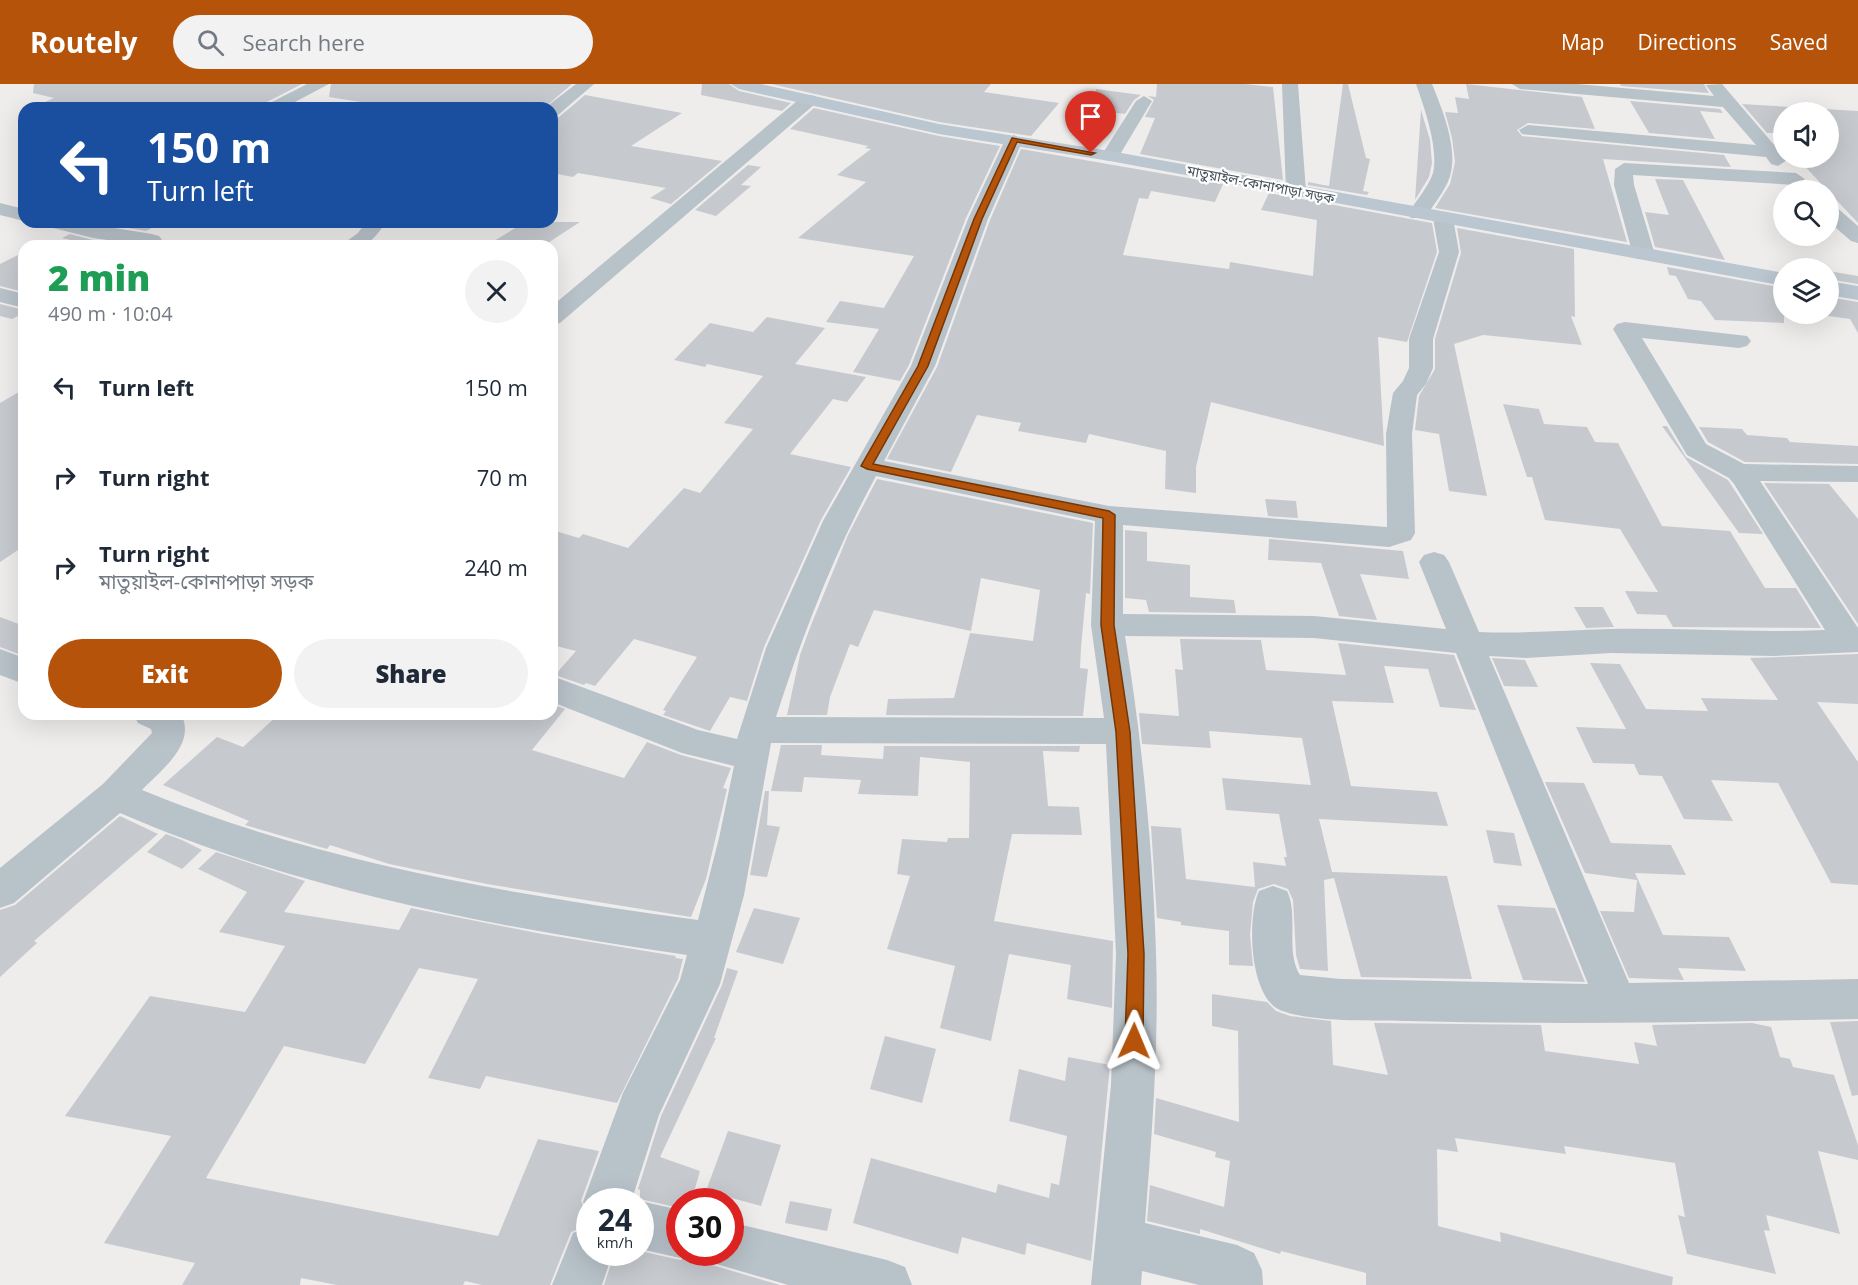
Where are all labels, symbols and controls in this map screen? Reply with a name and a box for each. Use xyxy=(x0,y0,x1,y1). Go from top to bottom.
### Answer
search box xyxy=(173,15,593,69)
text: Routely xyxy=(30,23,137,61)
icon: search xyxy=(194,26,227,59)
text: Search here xyxy=(242,27,365,57)
text: Map xyxy=(1561,28,1604,56)
text: Directions xyxy=(1637,28,1737,56)
text: Saved xyxy=(1770,28,1828,56)
pin xyxy=(1065,91,1116,153)
icon: arrive xyxy=(1074,100,1107,133)
map controls xyxy=(1773,102,1839,324)
button: sound xyxy=(1773,102,1839,168)
text: 150 m xyxy=(147,118,271,175)
icon: left xyxy=(48,126,126,204)
street label: মাতুয়াইল-কোনাপাড়া সড়ক xyxy=(1184,160,1337,208)
text: Turn left xyxy=(147,172,254,209)
button: search xyxy=(1773,180,1839,246)
text: 2 min xyxy=(48,253,150,302)
button: layers xyxy=(1773,258,1839,324)
button: close xyxy=(465,260,528,323)
text: 490 m · 10:04 xyxy=(48,300,173,327)
icon: left xyxy=(48,371,81,404)
text: Turn left xyxy=(99,372,194,402)
text: 150 m xyxy=(464,372,528,402)
icon: right xyxy=(48,461,81,494)
text: Turn right xyxy=(99,462,210,492)
text: 70 m xyxy=(477,462,528,492)
text: Turn right xyxy=(99,538,210,568)
icon: right xyxy=(48,551,81,584)
text: 240 m xyxy=(464,552,528,582)
text: মাতুয়াইল-কোনাপাড়া সড়ক xyxy=(99,568,314,595)
button: Exit xyxy=(48,639,282,708)
button: Share xyxy=(294,639,528,708)
position arrow xyxy=(1102,1009,1166,1073)
speed limit sign: 30 xyxy=(666,1188,744,1266)
text: 24 xyxy=(598,1199,632,1240)
text: km/h xyxy=(597,1232,633,1252)

